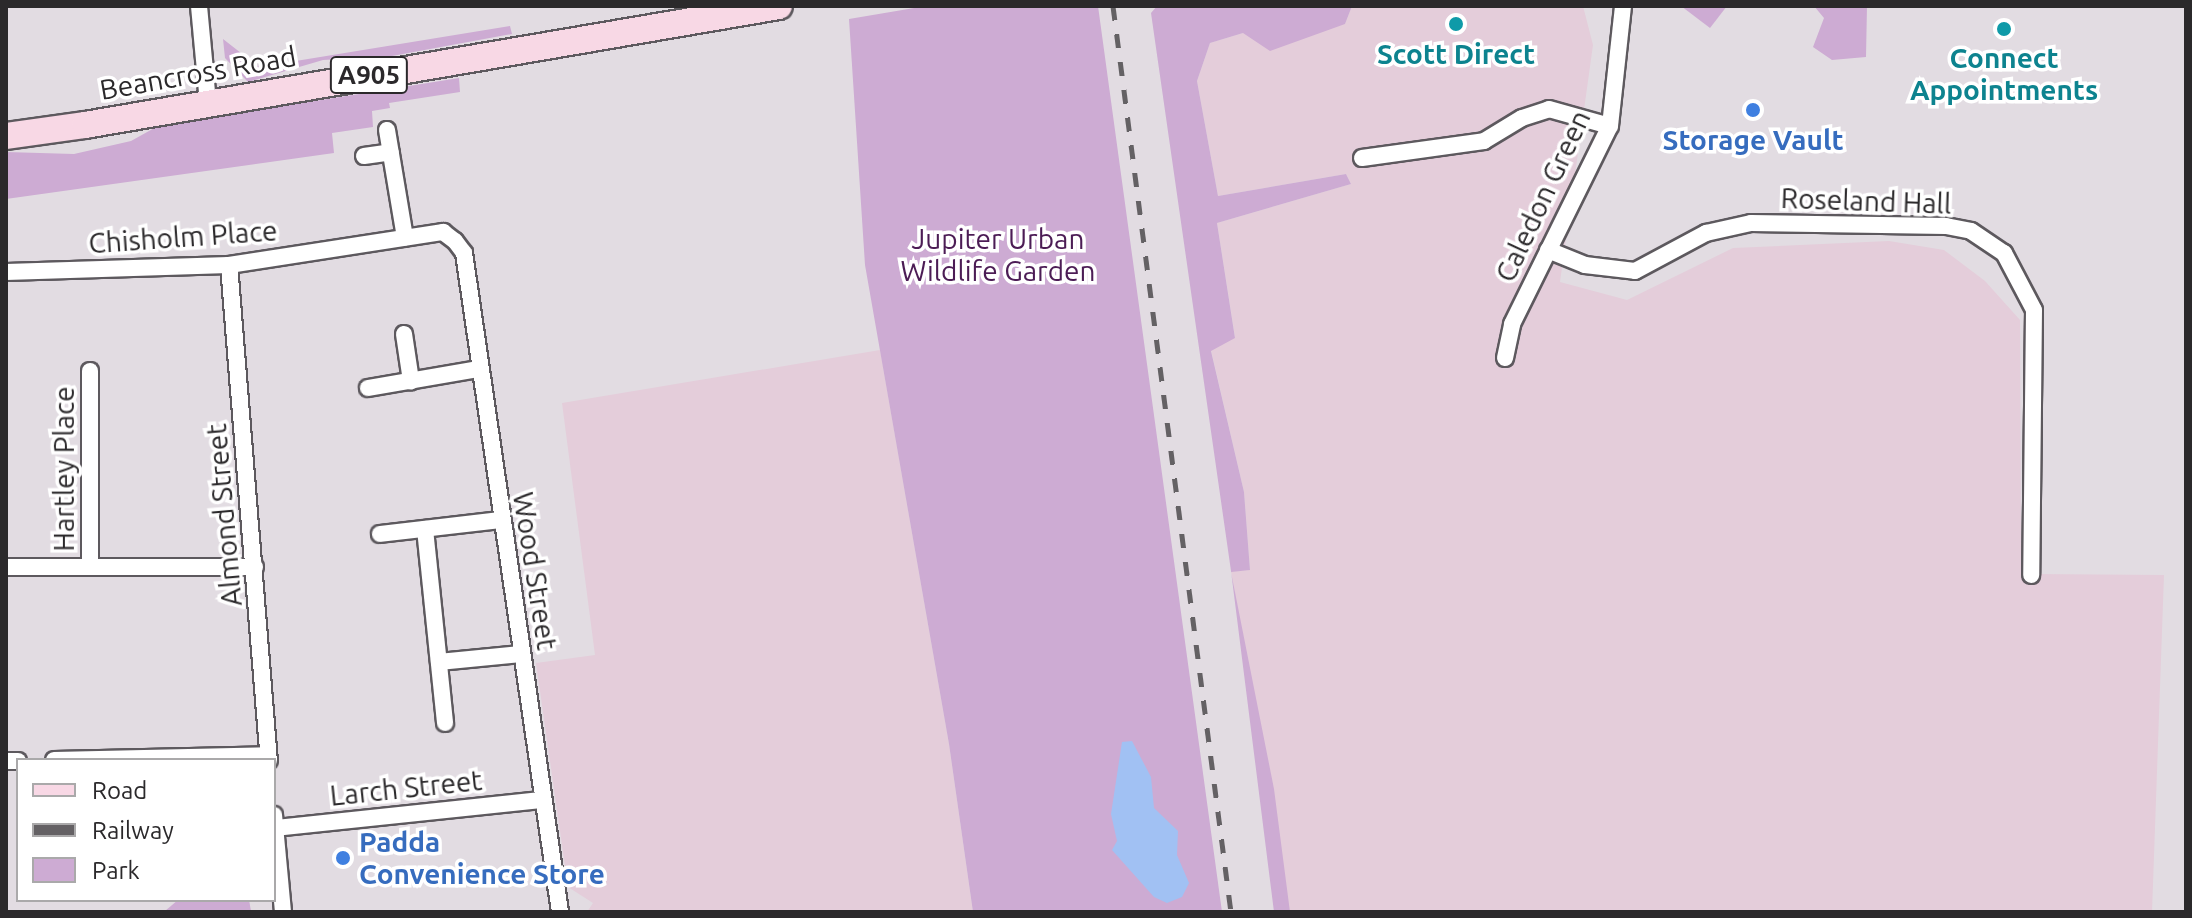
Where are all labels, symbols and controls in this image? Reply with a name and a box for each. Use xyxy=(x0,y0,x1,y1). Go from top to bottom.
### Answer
marker: Scott Direct xyxy=(1447,15,1465,33)
marker: Connect Appointments xyxy=(1995,20,2013,38)
place label: Scott Direct xyxy=(1377,37,1535,71)
street label: Beancross Road xyxy=(97,39,299,107)
place label: Connect Appointments xyxy=(1910,41,2098,107)
road number: A905 xyxy=(329,53,409,97)
marker: Storage Vault xyxy=(1744,101,1762,119)
street label: Caledon Green xyxy=(1489,105,1597,287)
place label: Storage Vault xyxy=(1663,123,1843,157)
street label: Roseland Hall xyxy=(1780,181,1952,221)
street label: Chisholm Place xyxy=(87,214,279,260)
park label: Jupiter Urban Wildlife Garden xyxy=(901,222,1095,288)
street label: Hartley Place xyxy=(47,386,81,552)
street label: Almond Street xyxy=(199,422,249,608)
street label: Wood Street xyxy=(506,490,564,652)
legend xyxy=(16,758,276,902)
street label: Larch Street xyxy=(328,763,484,813)
text: Road xyxy=(92,777,147,804)
text: Railway xyxy=(92,817,174,844)
place label: Padda Convenience Store xyxy=(359,825,605,891)
marker: Padda Convenience Store xyxy=(334,849,352,867)
text: Park xyxy=(92,857,140,884)

